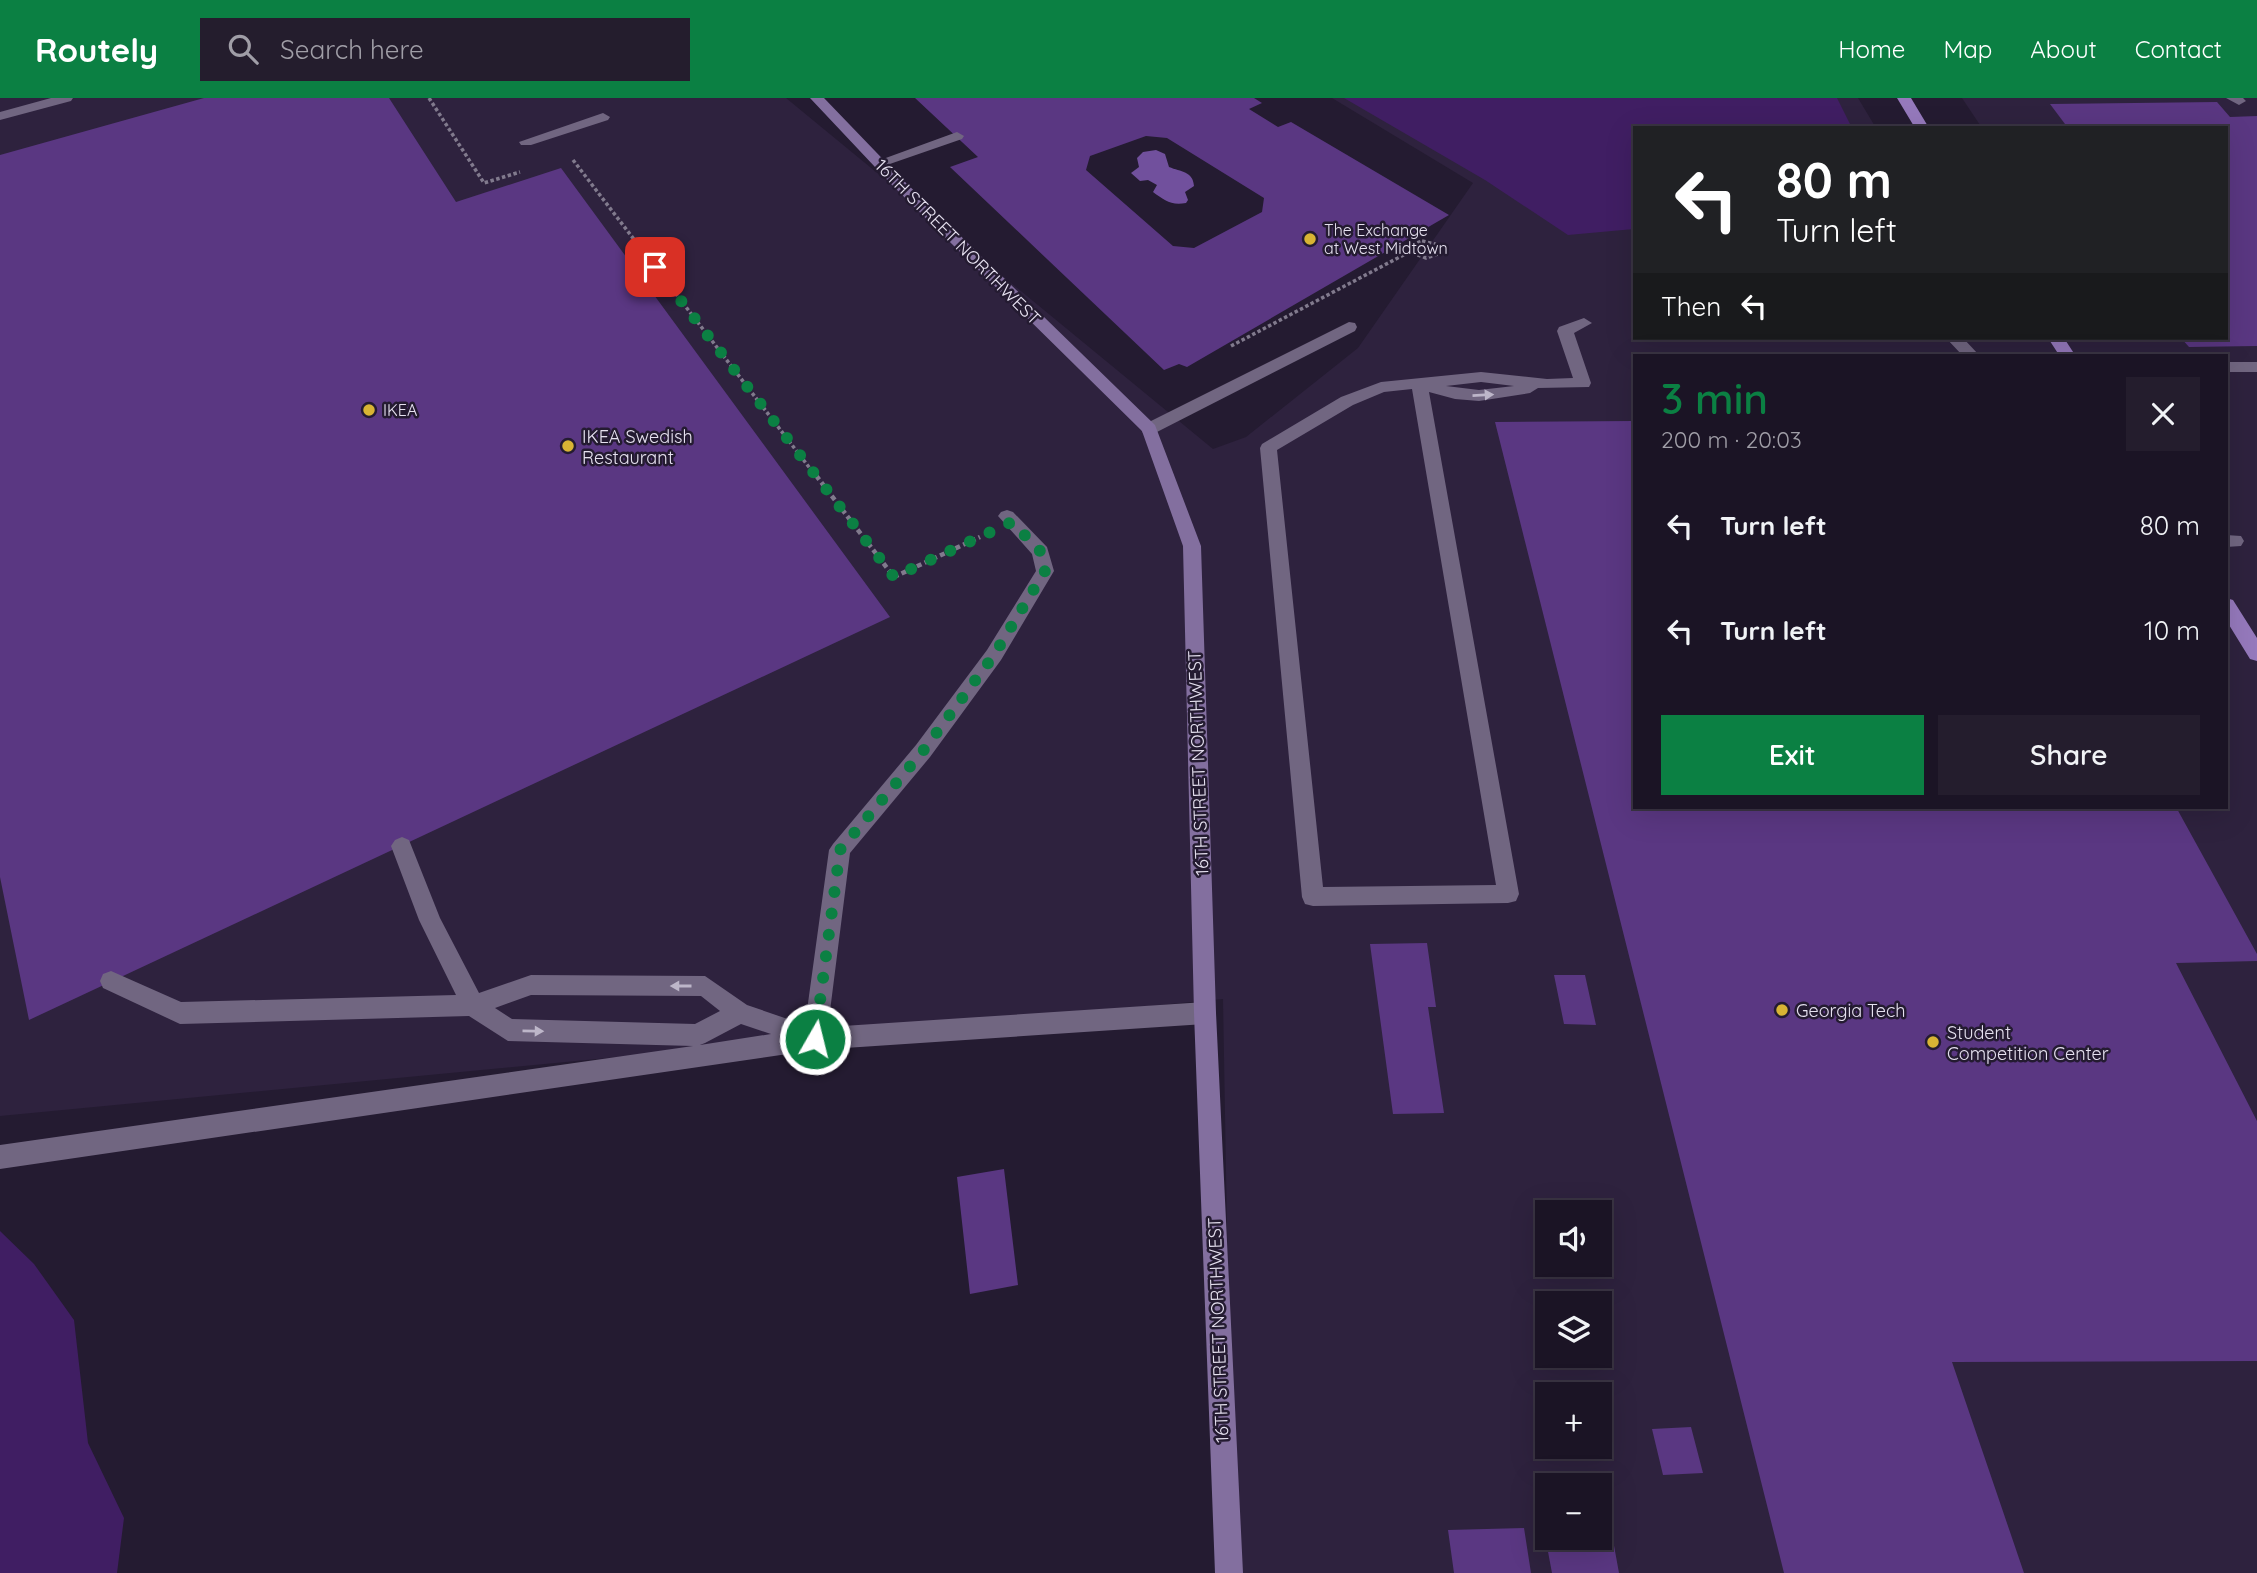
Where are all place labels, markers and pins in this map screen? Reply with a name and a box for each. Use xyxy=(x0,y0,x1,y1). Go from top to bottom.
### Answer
place label: The Exchange at West Midtown xyxy=(1324,220,1448,258)
marker: The Exchange at West Midtown xyxy=(1302,231,1318,247)
pin xyxy=(625,237,685,297)
place label: IKEA xyxy=(383,400,417,420)
marker: IKEA xyxy=(361,402,377,418)
place label: IKEA Swedish Restaurant xyxy=(582,425,693,469)
marker: IKEA Swedish Restaurant xyxy=(560,438,576,454)
place label: Georgia Tech xyxy=(1796,999,1906,1022)
marker: Georgia Tech xyxy=(1774,1002,1790,1018)
place label: Student Competition Center xyxy=(1947,1021,2109,1065)
marker: Student Competition Center xyxy=(1925,1034,1941,1050)

